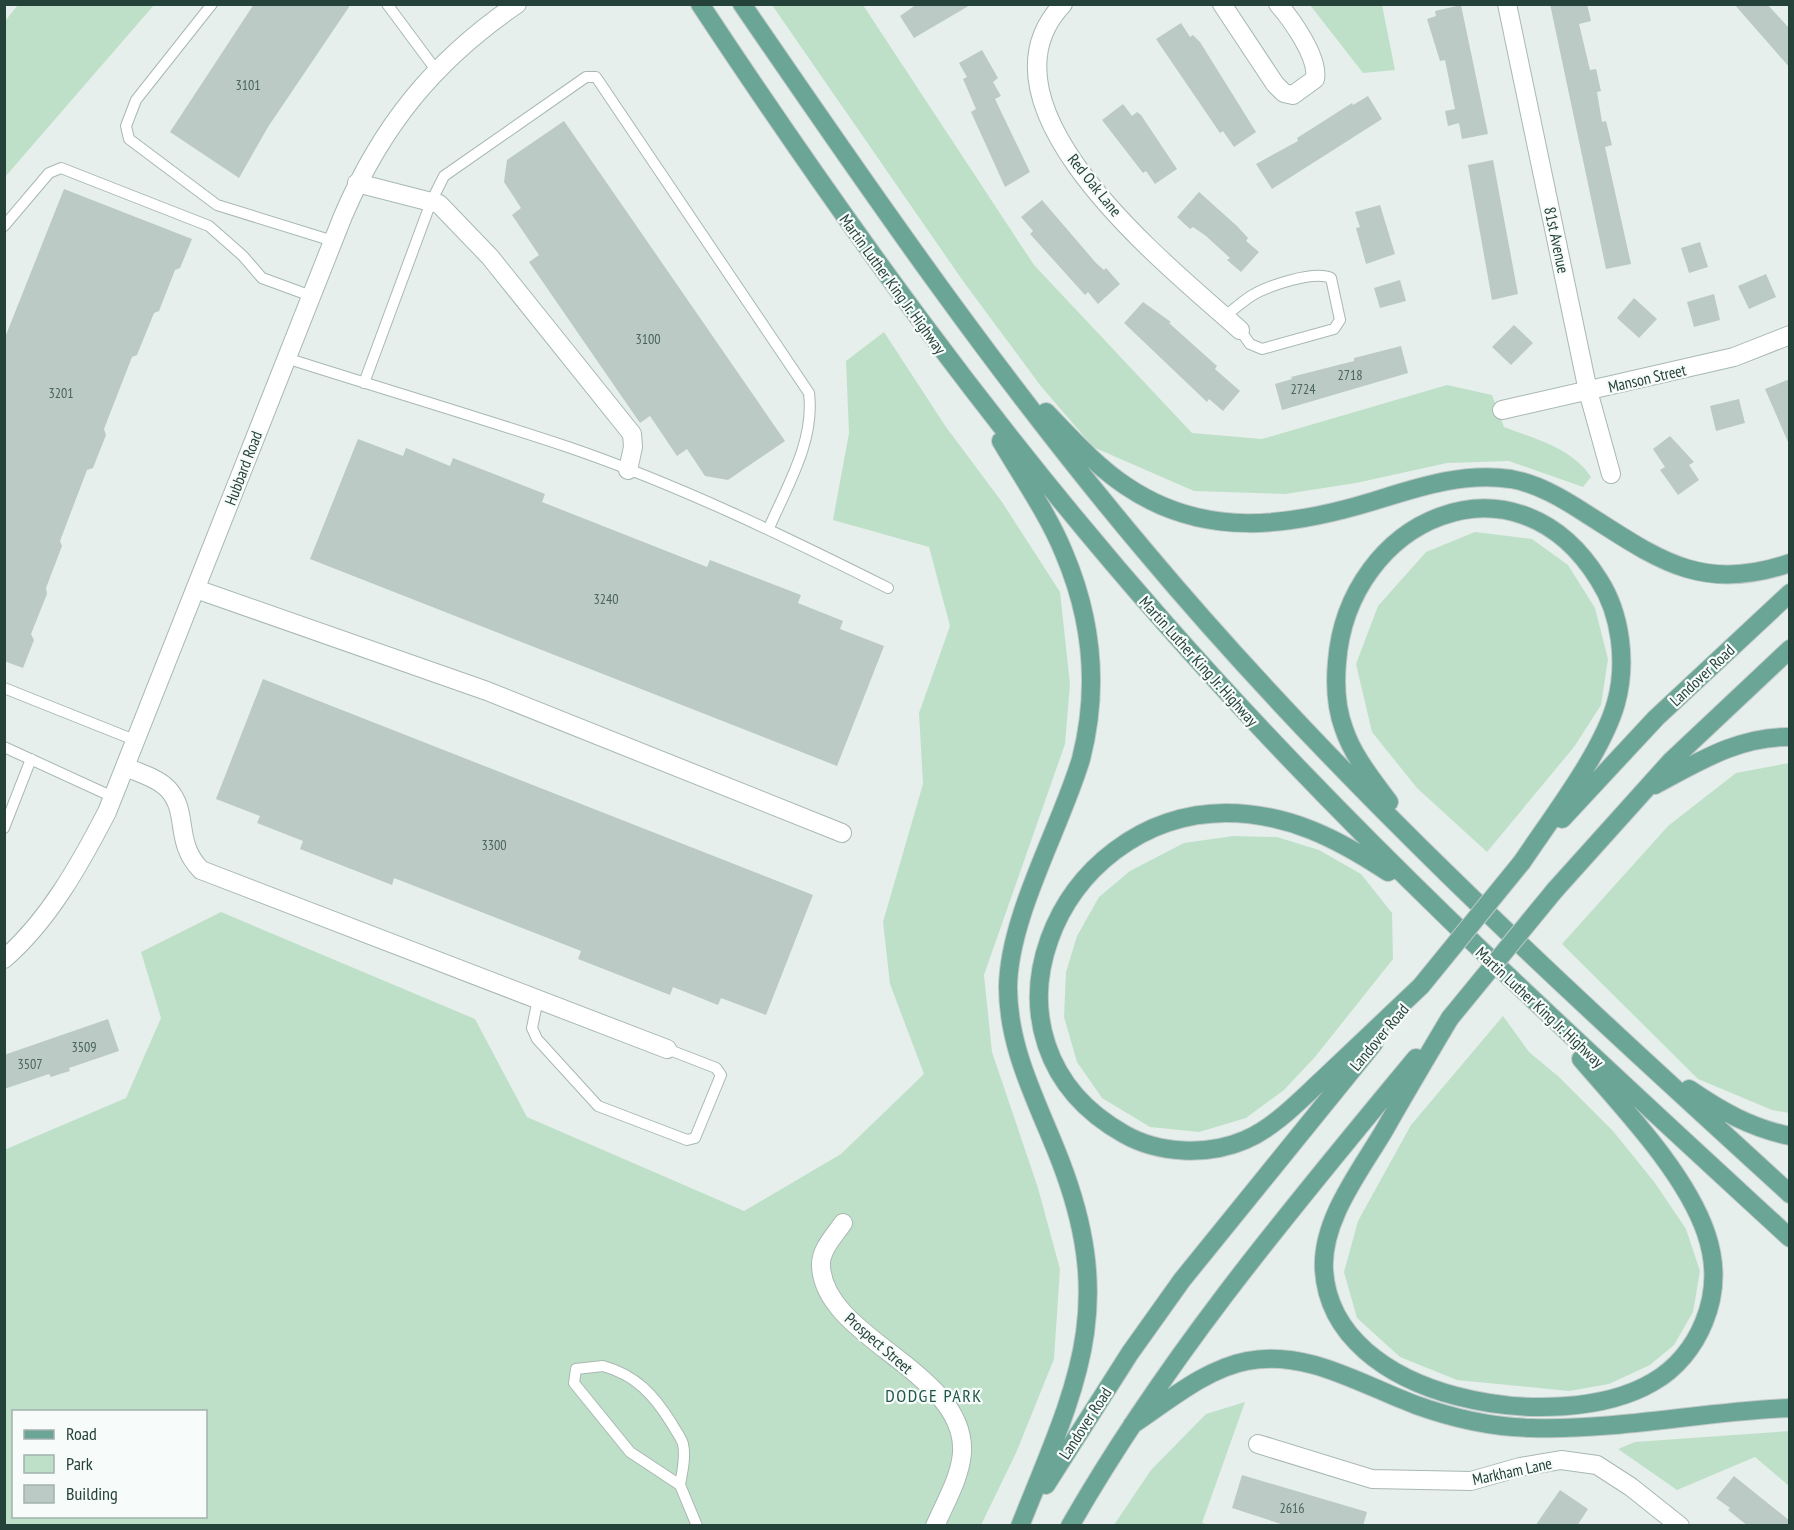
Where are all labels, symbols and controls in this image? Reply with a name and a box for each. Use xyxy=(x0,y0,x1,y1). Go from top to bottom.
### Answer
house number: 3101 xyxy=(235,76,261,94)
street label: Red Oak Lane xyxy=(1064,150,1126,220)
street label: 81st Avenue xyxy=(1540,205,1574,275)
street label: Martin Luther King Jr. Highway xyxy=(836,210,950,358)
house number: 3100 xyxy=(635,330,661,348)
street label: Manson Street xyxy=(1606,359,1689,397)
house number: 2718 xyxy=(1337,366,1363,384)
house number: 2724 xyxy=(1290,380,1316,398)
house number: 3201 xyxy=(48,384,74,402)
street label: Hubbard Road xyxy=(220,428,266,508)
house number: 3240 xyxy=(593,590,619,608)
street label: Martin Luther King Jr. Highway xyxy=(1135,592,1263,730)
street label: Landover Road xyxy=(1665,640,1739,710)
house number: 3300 xyxy=(481,836,507,854)
street label: Martin Luther King Jr. Highway xyxy=(1472,942,1608,1072)
street label: Landover Road xyxy=(1345,999,1413,1075)
house number: 3509 xyxy=(71,1038,97,1056)
house number: 3507 xyxy=(17,1055,43,1073)
street label: Prospect Street xyxy=(841,1308,918,1378)
street label: Landover Road xyxy=(1054,1383,1116,1463)
district label: DODGE PARK xyxy=(885,1384,983,1407)
legend xyxy=(12,1410,207,1518)
text: Road xyxy=(66,1422,97,1445)
text: Park xyxy=(66,1452,93,1475)
street label: Markham Lane xyxy=(1470,1453,1554,1489)
text: Building xyxy=(66,1482,118,1505)
house number: 2616 xyxy=(1279,1499,1305,1517)

